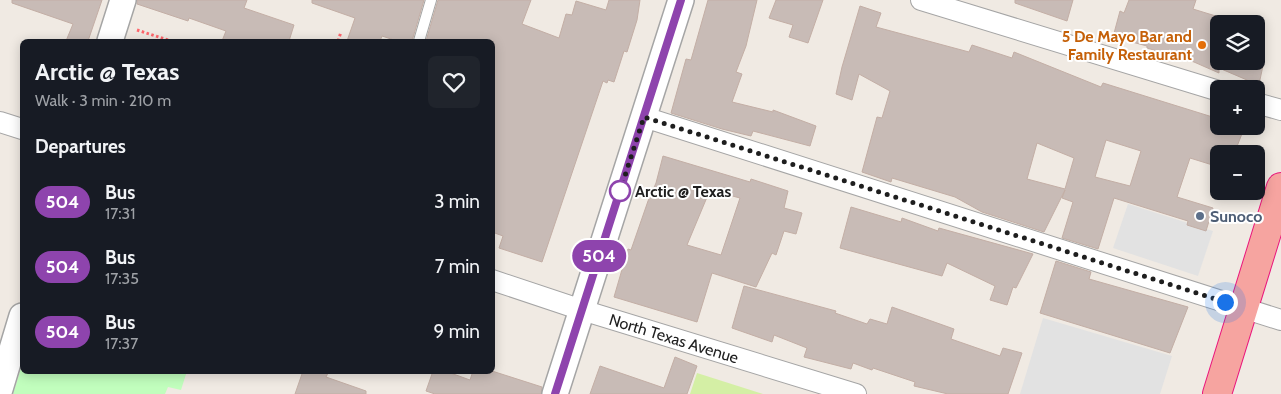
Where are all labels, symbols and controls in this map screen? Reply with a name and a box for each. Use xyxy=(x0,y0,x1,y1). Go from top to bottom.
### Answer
map controls xyxy=(1210,15,1265,200)
button: layers xyxy=(1210,15,1265,70)
place label: 5 De Mayo Bar and Family Restaurant xyxy=(1062,27,1192,64)
marker: 5 De Mayo Bar and Family Restaurant xyxy=(1196,39,1208,51)
button: heart xyxy=(428,56,480,108)
text: Arctic @ Texas xyxy=(35,57,179,86)
button: + xyxy=(1210,80,1265,135)
text: Walk · 3 min · 210 m xyxy=(35,91,171,110)
text: Departures xyxy=(35,135,126,158)
button: − xyxy=(1210,145,1265,200)
marker: Arctic @ Texas xyxy=(609,180,631,202)
text: Bus xyxy=(105,181,135,204)
place label: Arctic @ Texas xyxy=(635,182,731,201)
text: 3 min xyxy=(434,190,480,213)
text: 504 xyxy=(46,191,79,213)
text: 17:31 xyxy=(105,204,135,223)
place label: Sunoco xyxy=(1210,207,1262,226)
marker: Sunoco xyxy=(1194,210,1206,222)
line badge: 504 xyxy=(570,240,628,272)
text: 504 xyxy=(582,245,616,267)
text: Bus xyxy=(105,246,135,269)
text: 7 min xyxy=(435,255,480,278)
text: 504 xyxy=(46,256,79,278)
text: 17:35 xyxy=(105,269,139,288)
your location xyxy=(1213,290,1238,315)
street label: North Texas Avenue xyxy=(607,309,741,367)
text: Bus xyxy=(105,311,135,334)
text: 9 min xyxy=(434,320,480,343)
text: 504 xyxy=(46,321,79,343)
text: 17:37 xyxy=(105,334,138,353)

